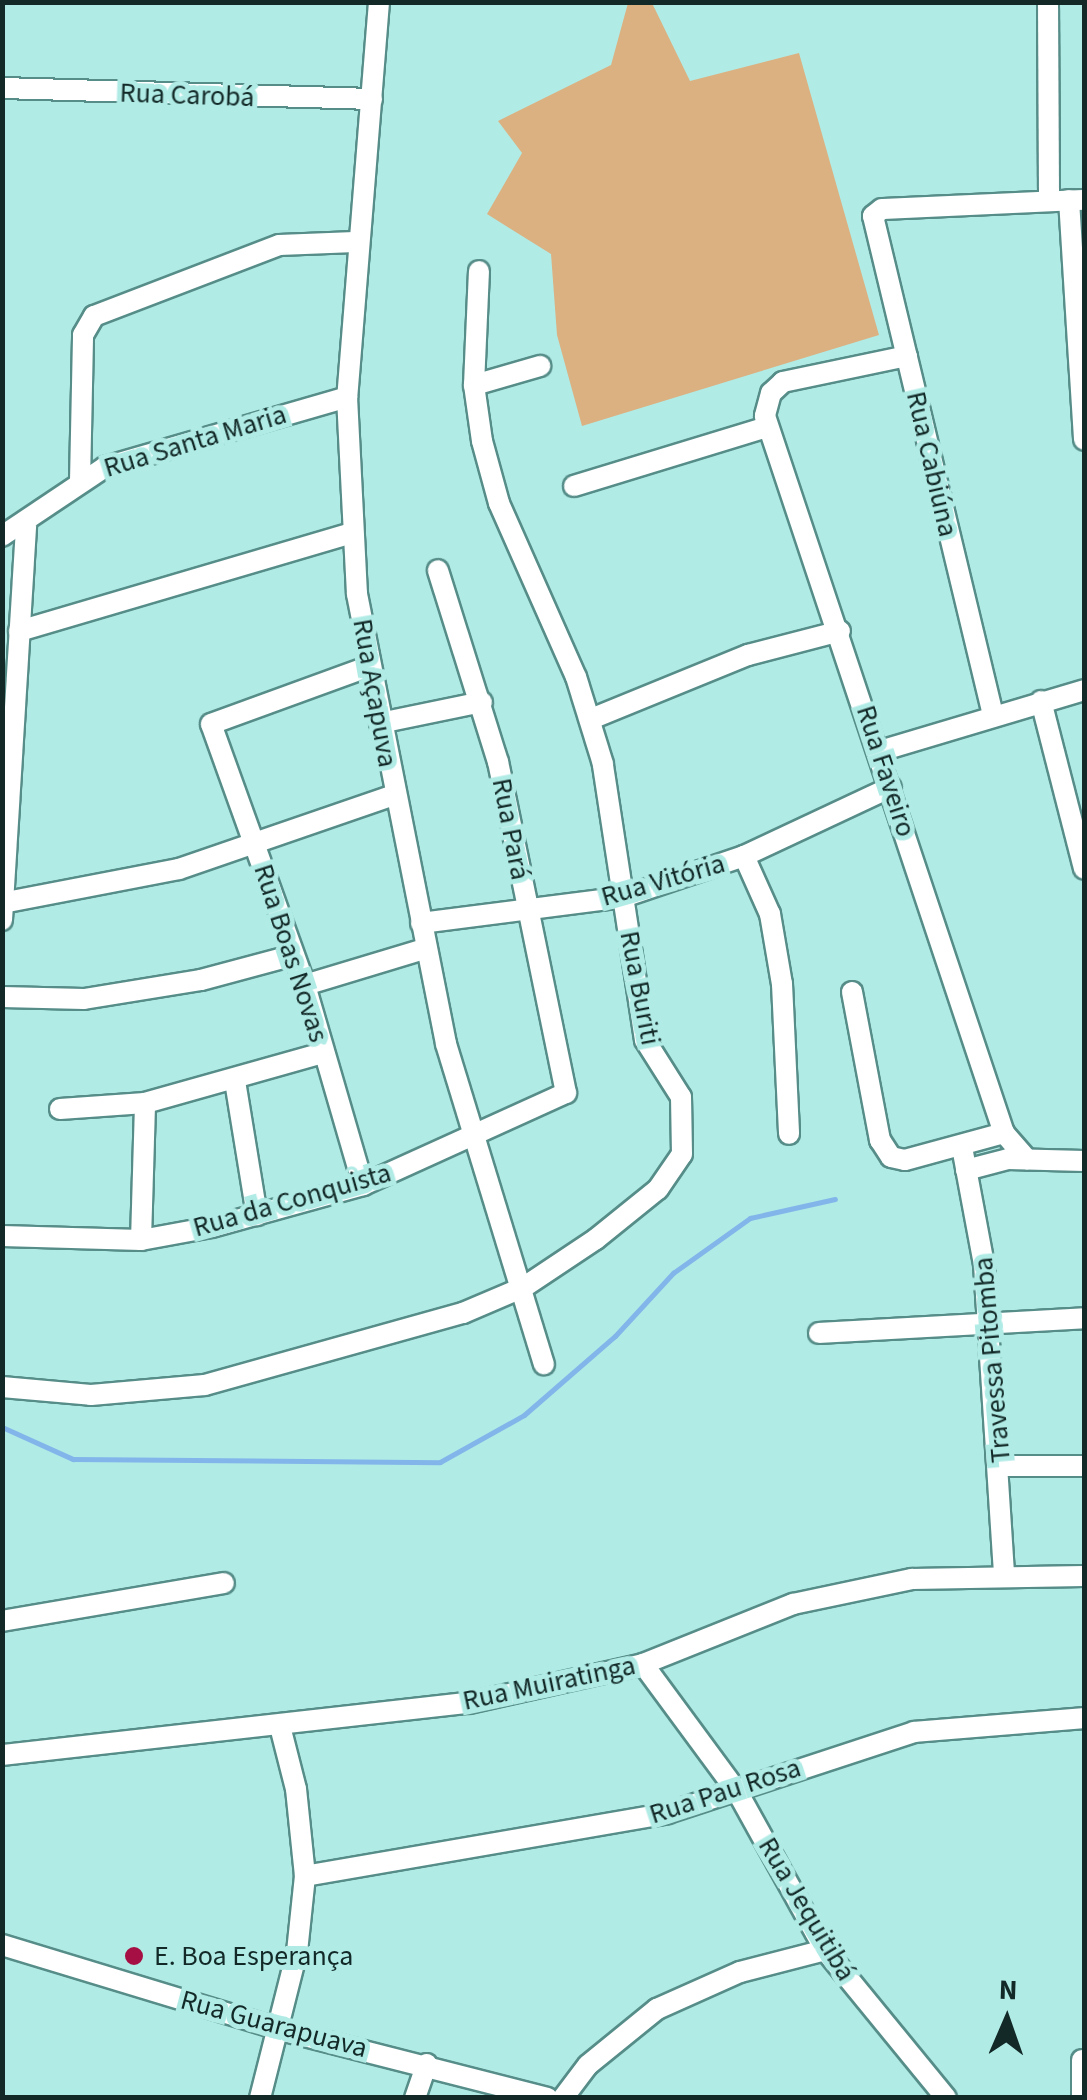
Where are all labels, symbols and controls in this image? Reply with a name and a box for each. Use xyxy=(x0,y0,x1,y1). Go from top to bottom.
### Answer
street label: Rua Carobá xyxy=(119,76,255,114)
street label: Rua Cabiúna xyxy=(899,388,965,540)
street label: Rua Santa Maria xyxy=(100,397,290,485)
street label: Rua Açapuva xyxy=(345,616,405,770)
street label: Rua Faveiro xyxy=(849,701,923,841)
street label: Rua Pará xyxy=(485,775,537,883)
street label: Rua Vitória xyxy=(597,846,729,914)
street label: Rua Boas Novas xyxy=(246,860,336,1046)
street label: Rua Buriti xyxy=(612,928,668,1048)
street label: Rua da Conquista xyxy=(189,1156,395,1244)
street label: Travessa Pitomba xyxy=(966,1256,1018,1464)
street label: Rua Muiratinga xyxy=(460,1648,638,1718)
street label: Rua Pau Rosa xyxy=(645,1751,805,1831)
street label: Rua Jequitibá xyxy=(751,1831,863,1987)
place label: E. Boa Esperança xyxy=(154,1939,353,1973)
marker: E. Boa Esperança xyxy=(123,1945,145,1967)
north arrow xyxy=(957,1970,1057,2070)
text: N xyxy=(998,1970,1018,2010)
street label: Rua Guarapuava xyxy=(177,1983,371,2065)

